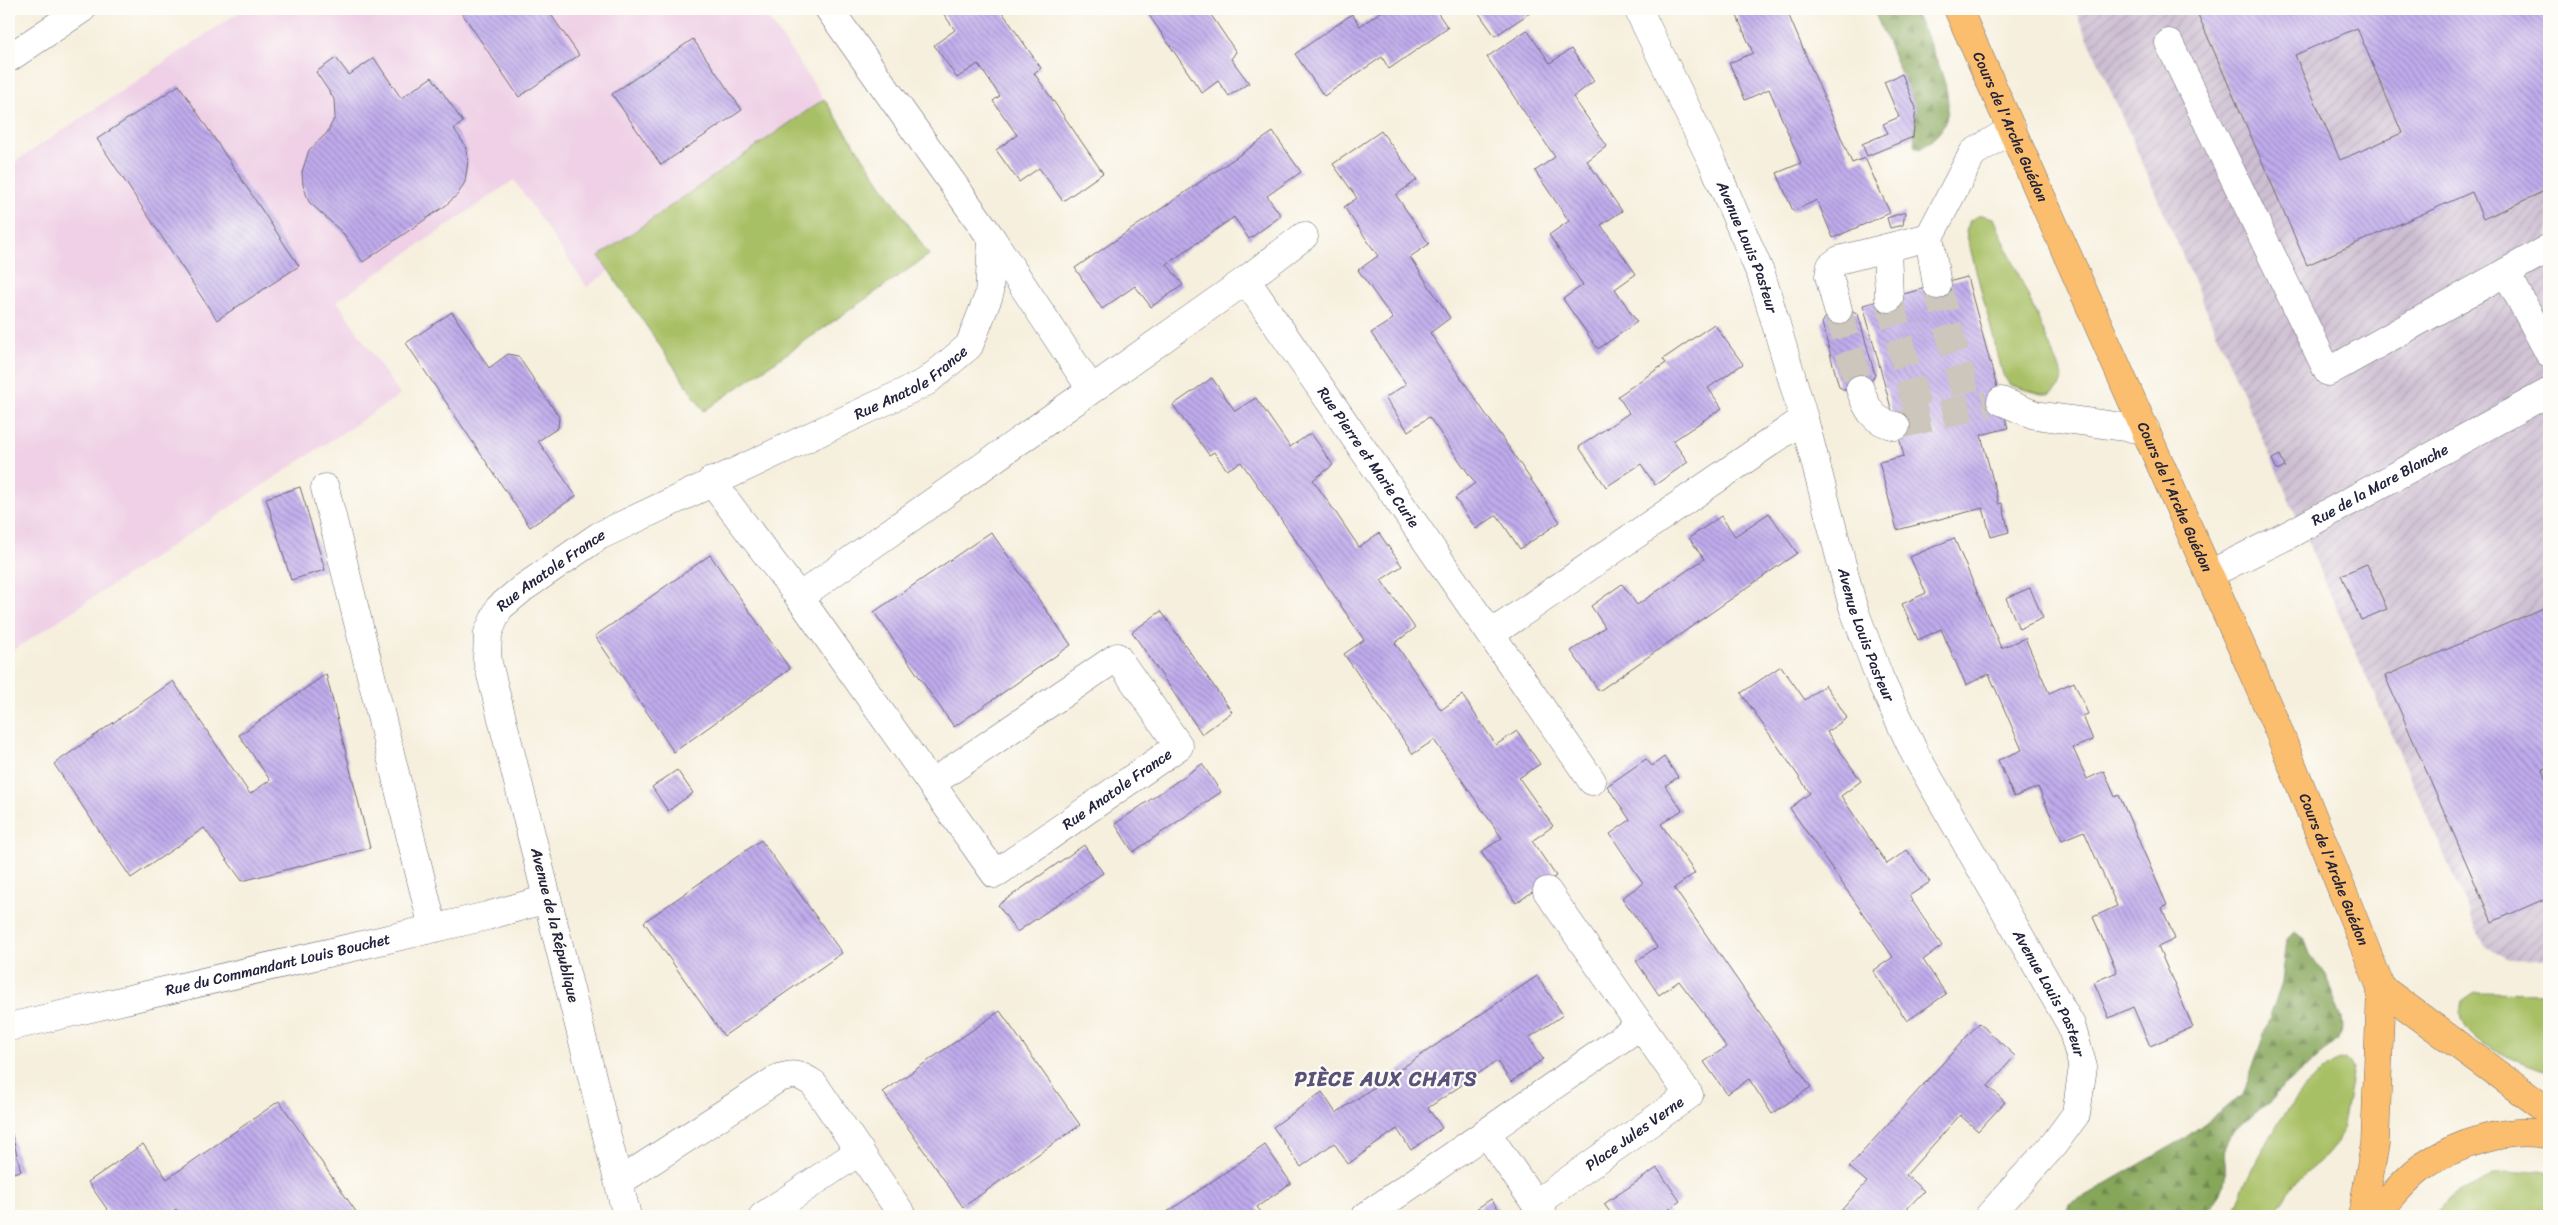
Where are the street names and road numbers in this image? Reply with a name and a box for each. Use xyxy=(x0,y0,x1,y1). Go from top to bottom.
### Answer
street label: Cours de l'Arche Guédon xyxy=(1965,47,2055,206)
street label: Avenue Louis Pasteur xyxy=(1709,176,1785,317)
street label: Rue Anatole France xyxy=(850,339,974,427)
street label: Rue Pierre et Marie Curie xyxy=(1310,381,1426,533)
street label: Cours de l'Arche Guédon xyxy=(2130,417,2220,577)
street label: Rue de la Mare Blanche xyxy=(2306,436,2454,533)
street label: Rue Anatole France xyxy=(490,522,610,618)
street label: Avenue Louis Pasteur xyxy=(1830,564,1902,707)
street label: Rue Anatole France xyxy=(1056,741,1178,837)
street label: Cours de l'Arche Guédon xyxy=(2292,789,2376,950)
street label: Avenue de la République xyxy=(523,844,587,1005)
street label: Avenue Louis Pasteur xyxy=(2005,924,2093,1060)
street label: Rue du Commandant Louis Bouchet xyxy=(163,926,393,1003)
street label: Place Jules Verne xyxy=(1580,1089,1689,1178)

